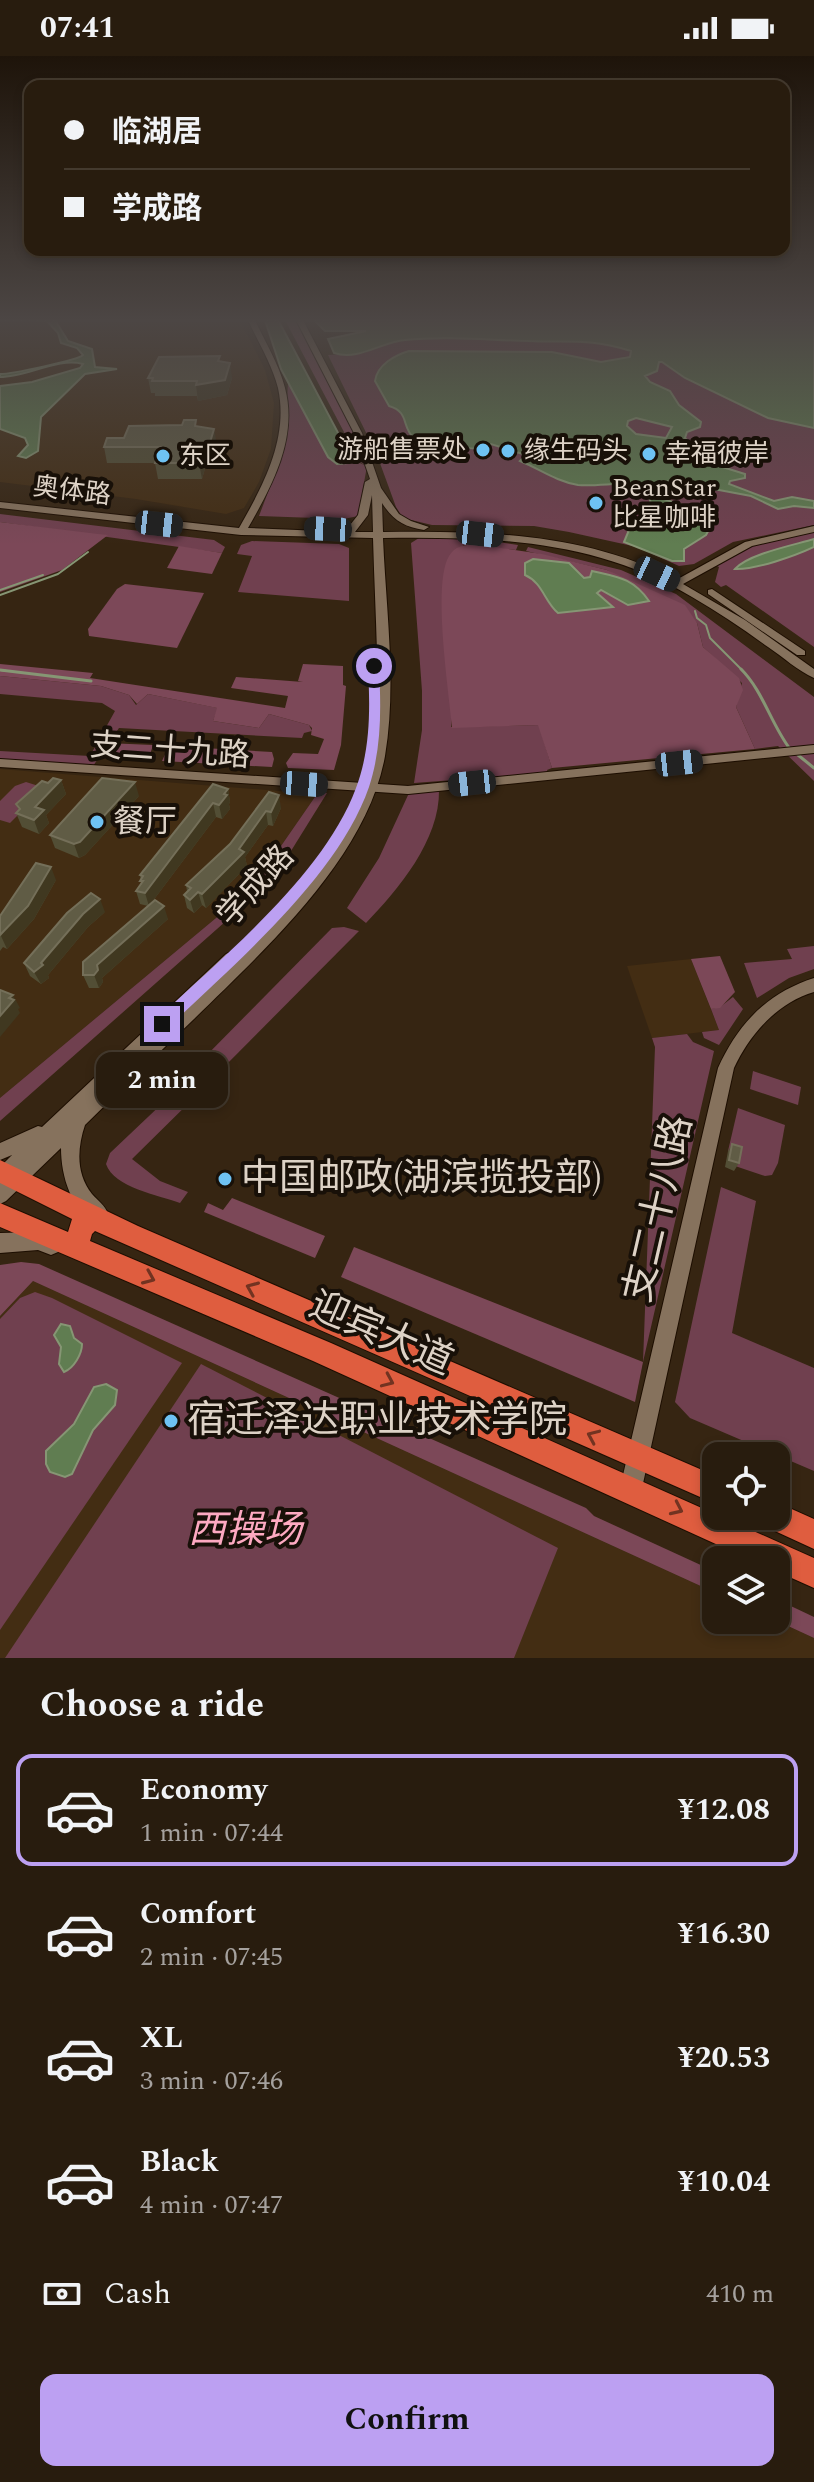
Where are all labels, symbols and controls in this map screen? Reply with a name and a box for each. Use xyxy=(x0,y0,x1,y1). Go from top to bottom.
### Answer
text: 07:41 xyxy=(40,5,115,51)
text: 临湖居 xyxy=(112,109,202,155)
text: 学成路 xyxy=(112,186,202,232)
place label: 游船售票处 xyxy=(337,430,467,470)
place label: 缘生码头 xyxy=(524,431,628,471)
place label: 幸福彼岸 xyxy=(665,434,769,474)
place label: 东区 xyxy=(179,436,231,476)
marker: 游船售票处 xyxy=(474,441,492,459)
marker: 缘生码头 xyxy=(499,442,517,460)
marker: 幸福彼岸 xyxy=(640,445,658,463)
marker: 东区 xyxy=(154,447,172,465)
street label: 奥体路 xyxy=(31,466,113,516)
place label: BeanStar 比星咖啡 xyxy=(612,468,716,538)
marker: BeanStar 比星咖啡 xyxy=(587,494,605,512)
car xyxy=(134,510,184,538)
car xyxy=(303,516,353,542)
car xyxy=(455,520,505,548)
car xyxy=(630,553,684,595)
route start xyxy=(356,648,392,684)
street label: 支二十九路 xyxy=(88,721,252,781)
car xyxy=(654,749,704,777)
car xyxy=(447,769,497,797)
car xyxy=(279,770,329,798)
place label: 餐厅 xyxy=(113,798,177,847)
marker: 餐厅 xyxy=(88,813,106,831)
street label: 学成路 xyxy=(206,834,306,938)
route end xyxy=(144,1006,180,1042)
callout: 2 min xyxy=(96,1052,228,1108)
text: 2 min xyxy=(127,1060,197,1100)
street label: 支二十八路 xyxy=(609,1110,709,1308)
place label: 中国邮政(湖滨揽投部) xyxy=(241,1150,602,1208)
marker: 中国邮政(湖滨揽投部) xyxy=(216,1170,234,1188)
one-way arrow xyxy=(141,1269,155,1285)
street label: 迎宾大道 xyxy=(300,1277,462,1391)
one-way arrow xyxy=(246,1282,260,1298)
one-way arrow xyxy=(380,1371,394,1387)
place label: 宿迁泽达职业技术学院 xyxy=(187,1392,567,1450)
marker: 宿迁泽达职业技术学院 xyxy=(162,1412,180,1430)
one-way arrow xyxy=(587,1430,601,1446)
map controls xyxy=(702,1442,790,1634)
button: locate xyxy=(702,1442,790,1530)
one-way arrow xyxy=(668,1499,683,1515)
park label: 西操场 xyxy=(188,1502,305,1560)
button: layers xyxy=(702,1546,790,1634)
text: Choose a ride xyxy=(40,1678,264,1733)
text: Economy xyxy=(140,1767,267,1813)
icon: car xyxy=(44,1774,116,1846)
text: ¥12.08 xyxy=(678,1787,770,1833)
text: 1 min · 07:44 xyxy=(140,1813,283,1853)
text: Comfort xyxy=(140,1891,256,1937)
icon: car xyxy=(44,1898,116,1970)
text: ¥16.30 xyxy=(678,1911,770,1957)
text: 2 min · 07:45 xyxy=(140,1937,283,1977)
text: XL xyxy=(140,2015,183,2061)
icon: car xyxy=(44,2022,116,2094)
text: ¥20.53 xyxy=(678,2035,770,2081)
text: 3 min · 07:46 xyxy=(140,2061,283,2101)
text: Black xyxy=(140,2139,219,2185)
icon: car xyxy=(44,2146,116,2218)
text: ¥10.04 xyxy=(678,2159,770,2205)
text: 4 min · 07:47 xyxy=(140,2185,283,2225)
text: Cash xyxy=(104,2271,171,2317)
icon: cash xyxy=(40,2272,84,2316)
text: 410 m xyxy=(706,2274,774,2314)
button: Confirm xyxy=(40,2374,774,2466)

